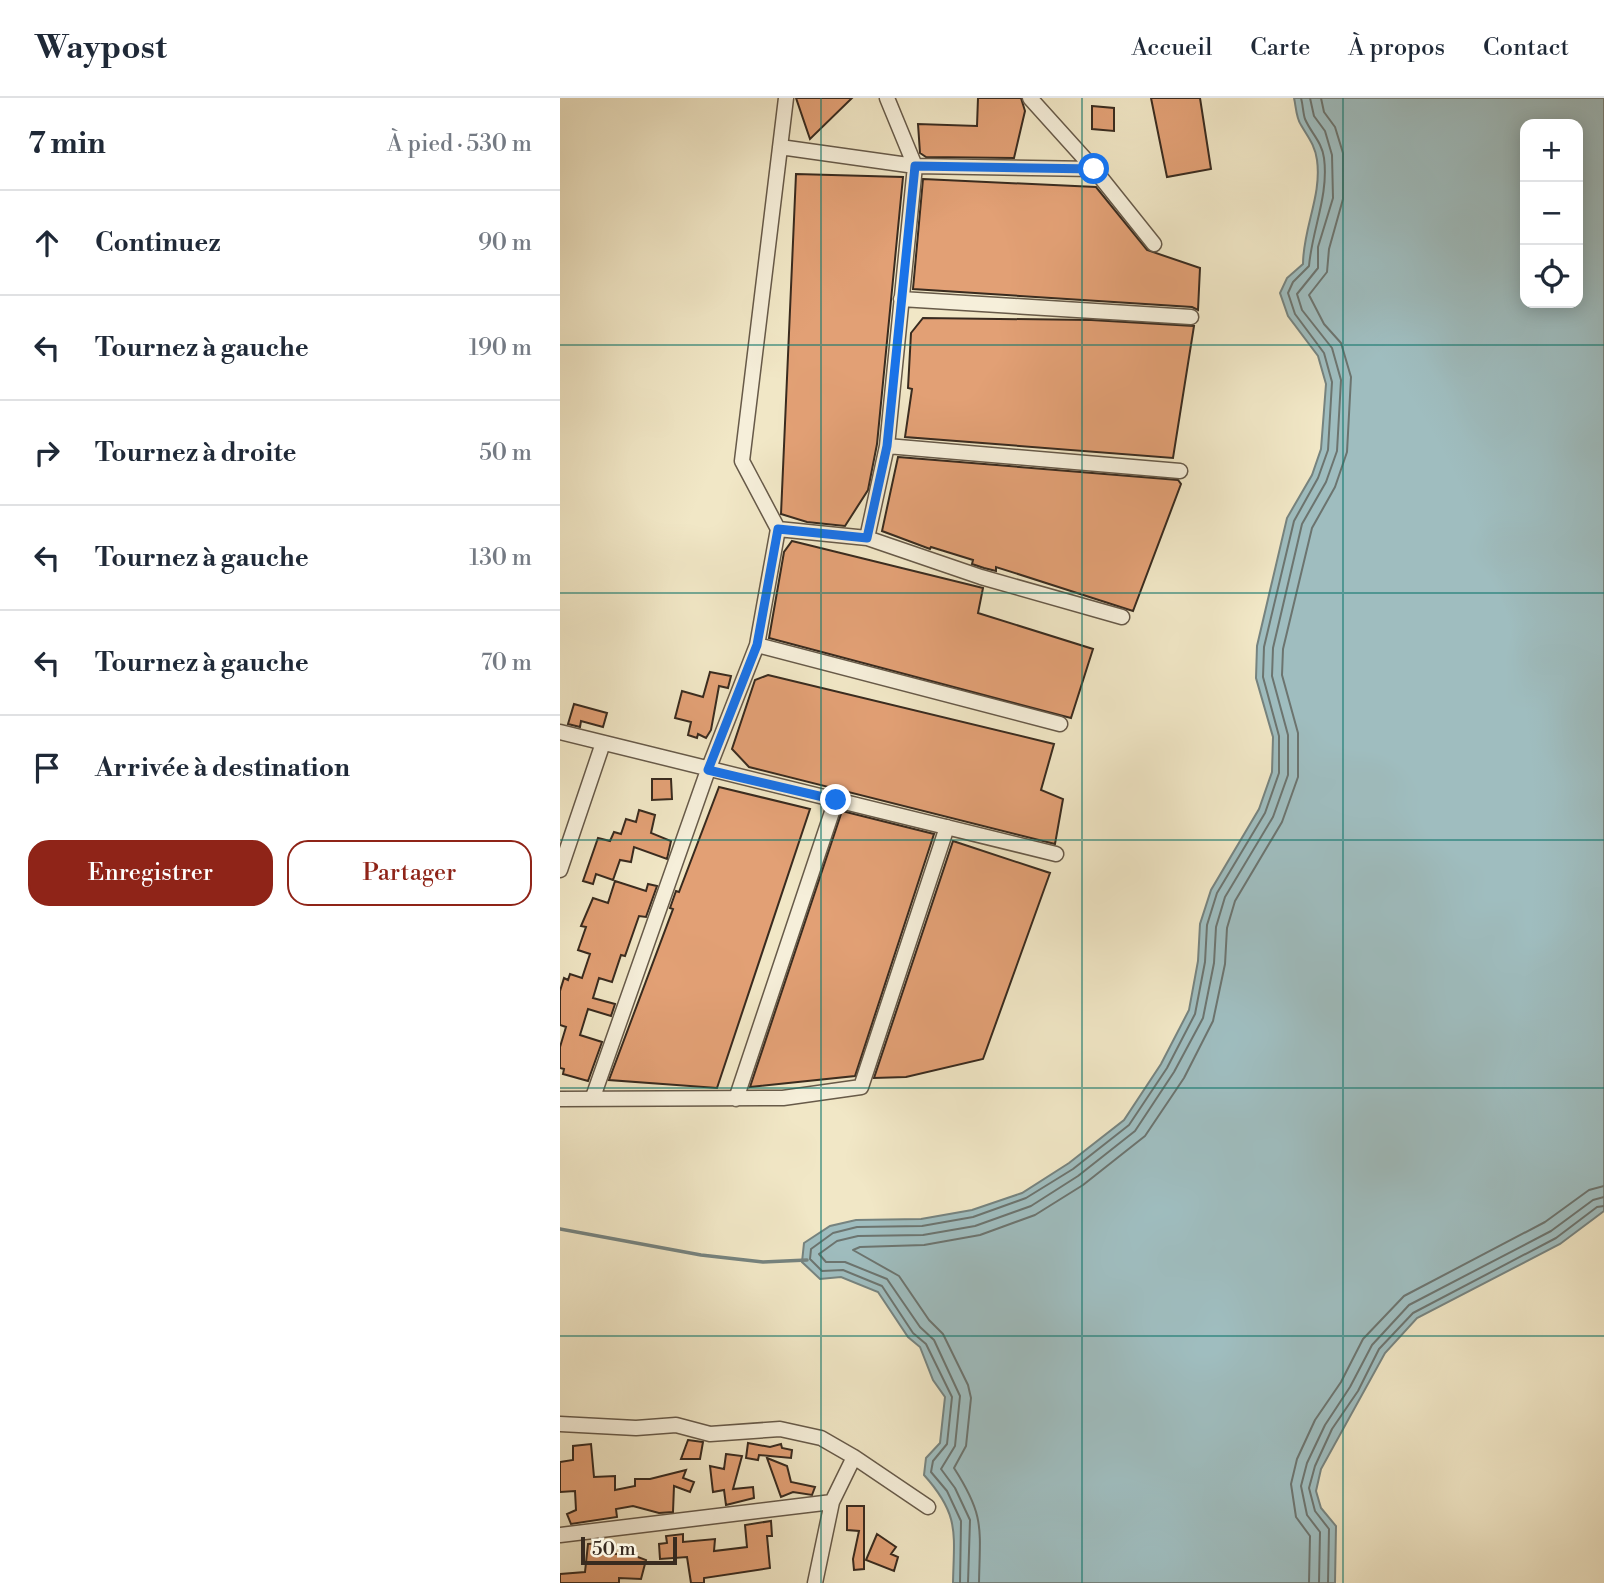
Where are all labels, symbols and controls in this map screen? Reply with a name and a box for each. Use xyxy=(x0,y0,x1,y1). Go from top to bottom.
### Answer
text: Waypost xyxy=(35,28,167,69)
text: Accueil xyxy=(1131,33,1212,63)
text: Carte xyxy=(1250,33,1310,63)
text: À propos xyxy=(1348,33,1445,63)
text: Contact xyxy=(1483,33,1569,63)
map controls xyxy=(1520,119,1583,308)
button: + xyxy=(1520,119,1583,182)
text: 7 min xyxy=(28,125,106,163)
text: À pied · 530 m xyxy=(387,130,532,158)
route start xyxy=(1078,153,1109,184)
button: − xyxy=(1520,182,1583,245)
icon: ahead xyxy=(28,224,66,262)
text: Continuez xyxy=(95,227,221,259)
text: 90 m xyxy=(478,229,532,257)
button: locate xyxy=(1520,245,1583,308)
icon: left xyxy=(28,329,66,367)
text: Tournez à gauche xyxy=(95,332,309,364)
text: 190 m xyxy=(469,334,532,362)
icon: right xyxy=(28,434,66,472)
text: Tournez à droite xyxy=(95,437,297,469)
text: 50 m xyxy=(479,439,532,467)
icon: left xyxy=(28,539,66,577)
text: Tournez à gauche xyxy=(95,542,309,574)
text: 130 m xyxy=(469,544,532,572)
icon: left xyxy=(28,644,66,682)
text: Tournez à gauche xyxy=(95,647,309,679)
text: 70 m xyxy=(481,649,532,677)
icon: arrive xyxy=(28,749,66,787)
text: Arrivée à destination xyxy=(95,752,350,784)
route end xyxy=(820,784,851,815)
button: Enregistrer xyxy=(28,840,273,906)
button: Partager xyxy=(287,840,532,906)
scale bar xyxy=(581,1534,677,1566)
text: 50 m xyxy=(592,1537,636,1561)

